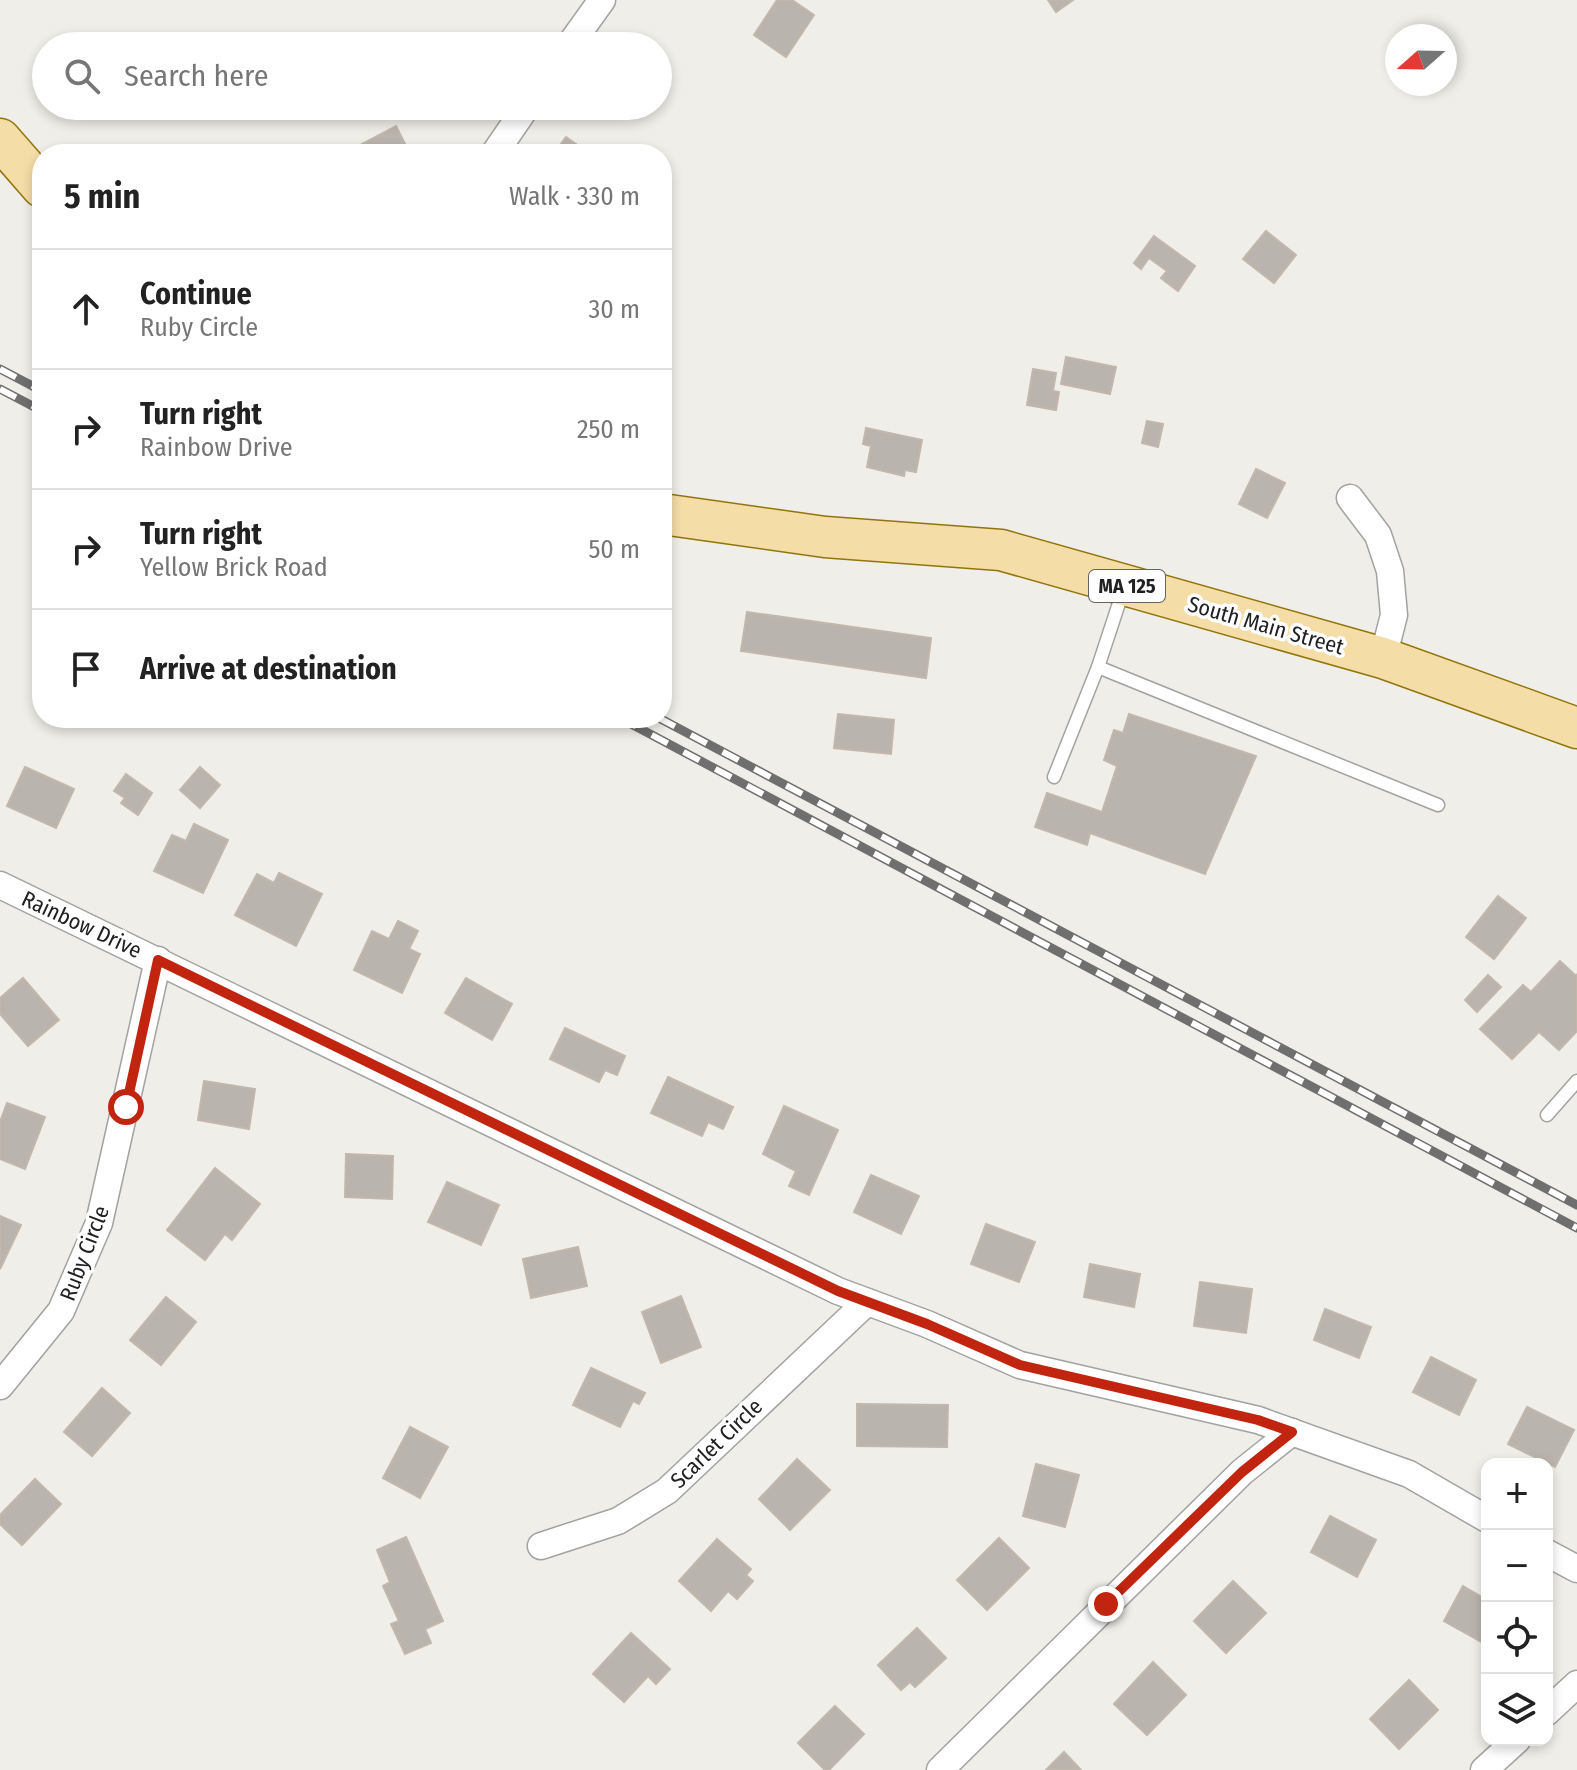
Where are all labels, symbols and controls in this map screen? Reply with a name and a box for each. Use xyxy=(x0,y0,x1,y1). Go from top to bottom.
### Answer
north arrow xyxy=(1385,24,1457,96)
search box xyxy=(32,32,672,120)
icon: search xyxy=(60,54,104,98)
text: Search here xyxy=(124,58,269,94)
text: 5 min xyxy=(64,176,140,217)
text: Walk · 330 m xyxy=(509,181,640,212)
text: Continue xyxy=(140,276,252,312)
icon: ahead xyxy=(64,287,108,331)
text: 30 m xyxy=(589,294,640,325)
text: Ruby Circle xyxy=(140,312,258,343)
text: Turn right xyxy=(140,396,262,432)
icon: right xyxy=(64,407,108,451)
text: 250 m xyxy=(577,414,640,445)
text: Rainbow Drive xyxy=(140,432,293,463)
text: Turn right xyxy=(140,516,262,552)
icon: right xyxy=(64,527,108,571)
text: 50 m xyxy=(588,534,640,565)
text: Yellow Brick Road xyxy=(140,552,328,583)
road number: MA 125 xyxy=(1089,570,1165,602)
street label: South Main Street xyxy=(1185,590,1348,661)
icon: arrive xyxy=(64,647,108,691)
text: Arrive at destination xyxy=(140,651,397,687)
street label: Rainbow Drive xyxy=(18,885,146,964)
route start xyxy=(108,1089,144,1125)
street label: Ruby Circle xyxy=(54,1202,115,1305)
street label: Scarlet Circle xyxy=(665,1393,768,1494)
map controls xyxy=(1481,1458,1553,1746)
button: + xyxy=(1481,1458,1553,1530)
button: − xyxy=(1481,1530,1553,1602)
route end xyxy=(1088,1586,1124,1622)
button: locate xyxy=(1481,1602,1553,1674)
button: layers xyxy=(1481,1674,1553,1746)

